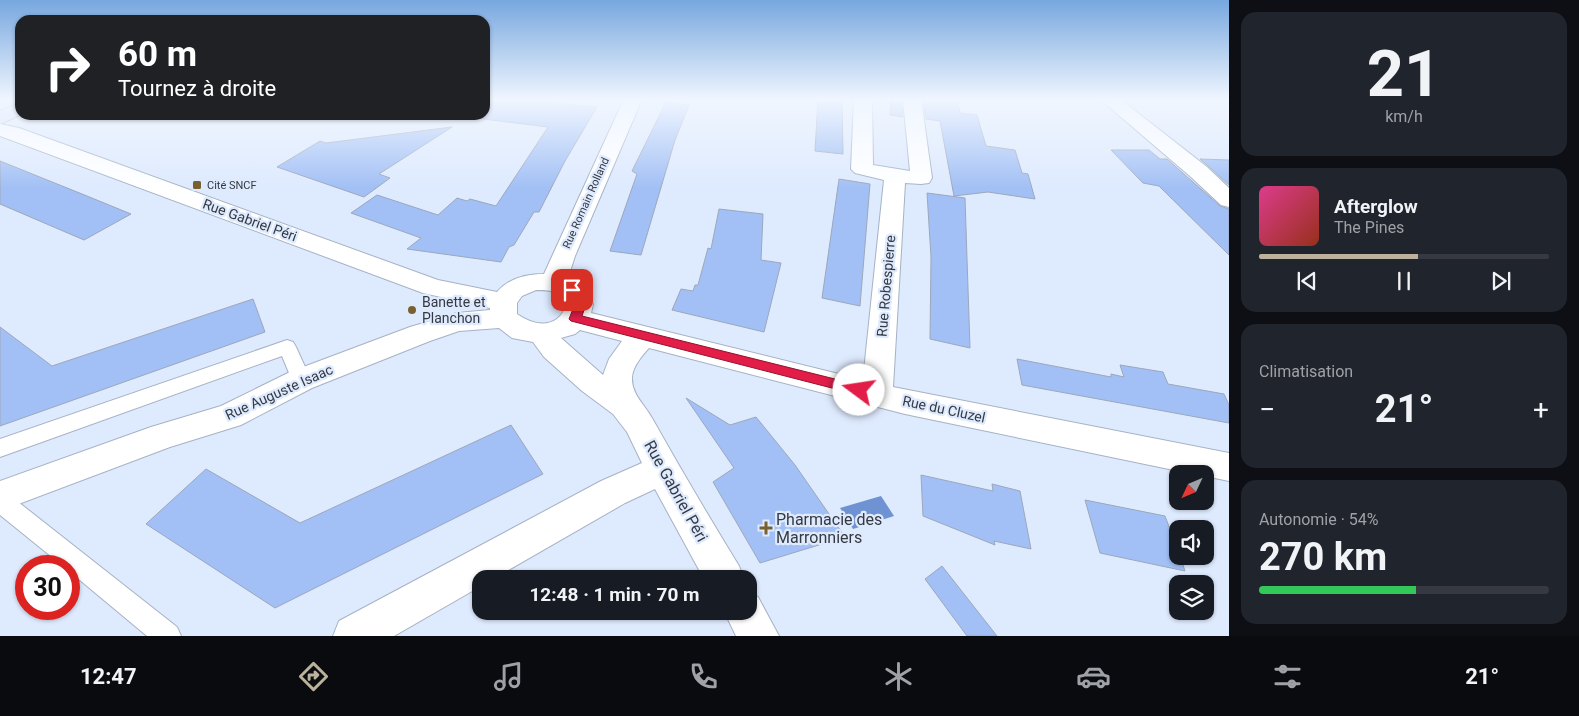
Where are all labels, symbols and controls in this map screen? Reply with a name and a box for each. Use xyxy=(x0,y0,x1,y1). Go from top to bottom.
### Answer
text: 60 m xyxy=(118,34,197,75)
icon: right xyxy=(35,35,100,100)
text: 21 xyxy=(1367,36,1441,112)
text: Tournez à droite xyxy=(118,76,276,101)
text: km/h xyxy=(1385,107,1423,126)
street label: Rue Romain Rolland xyxy=(560,155,612,251)
marker: Cité SNCF xyxy=(191,179,203,191)
place label: Cité SNCF xyxy=(207,179,257,192)
text: Afterglow xyxy=(1334,195,1418,218)
street label: Rue Gabriel Péri xyxy=(201,196,299,244)
text: The Pines xyxy=(1334,218,1404,237)
street label: Rue Robespierre xyxy=(874,235,898,337)
icon: previous xyxy=(1293,267,1321,295)
icon: pause xyxy=(1390,267,1418,295)
icon: next xyxy=(1487,267,1515,295)
pin xyxy=(551,269,593,311)
icon: arrive xyxy=(558,276,586,304)
place label: Banette et Planchon xyxy=(422,294,486,326)
marker: Banette et Planchon xyxy=(406,304,418,316)
street label: Rue Auguste Isaac xyxy=(223,361,335,423)
text: Climatisation xyxy=(1259,362,1353,381)
position arrow xyxy=(832,363,884,415)
text: 21° xyxy=(1375,387,1433,431)
street label: Rue du Cluzel xyxy=(901,392,987,426)
text: − xyxy=(1259,393,1275,426)
text: + xyxy=(1533,393,1549,426)
street label: Rue Gabriel Péri xyxy=(640,437,712,545)
north arrow xyxy=(1169,465,1214,510)
map controls xyxy=(1169,465,1214,620)
place label: Pharmacie des Marronniers xyxy=(776,510,882,547)
text: Autonomie · 54% xyxy=(1259,510,1379,529)
button: sound xyxy=(1169,520,1214,565)
marker: Pharmacie des Marronniers xyxy=(760,522,772,534)
text: 270 km xyxy=(1259,535,1387,579)
speed limit sign: 30 xyxy=(15,555,80,620)
button: layers xyxy=(1169,575,1214,620)
text: 12:48 · 1 min · 70 m xyxy=(529,583,700,606)
icon: directions xyxy=(296,659,331,694)
icon: music xyxy=(491,659,526,694)
icon: phone xyxy=(686,659,721,694)
icon: climate xyxy=(881,659,916,694)
icon: car xyxy=(1076,659,1111,694)
icon: filters xyxy=(1270,659,1305,694)
text: 12:47 xyxy=(80,664,137,689)
text: 21° xyxy=(1465,664,1499,689)

